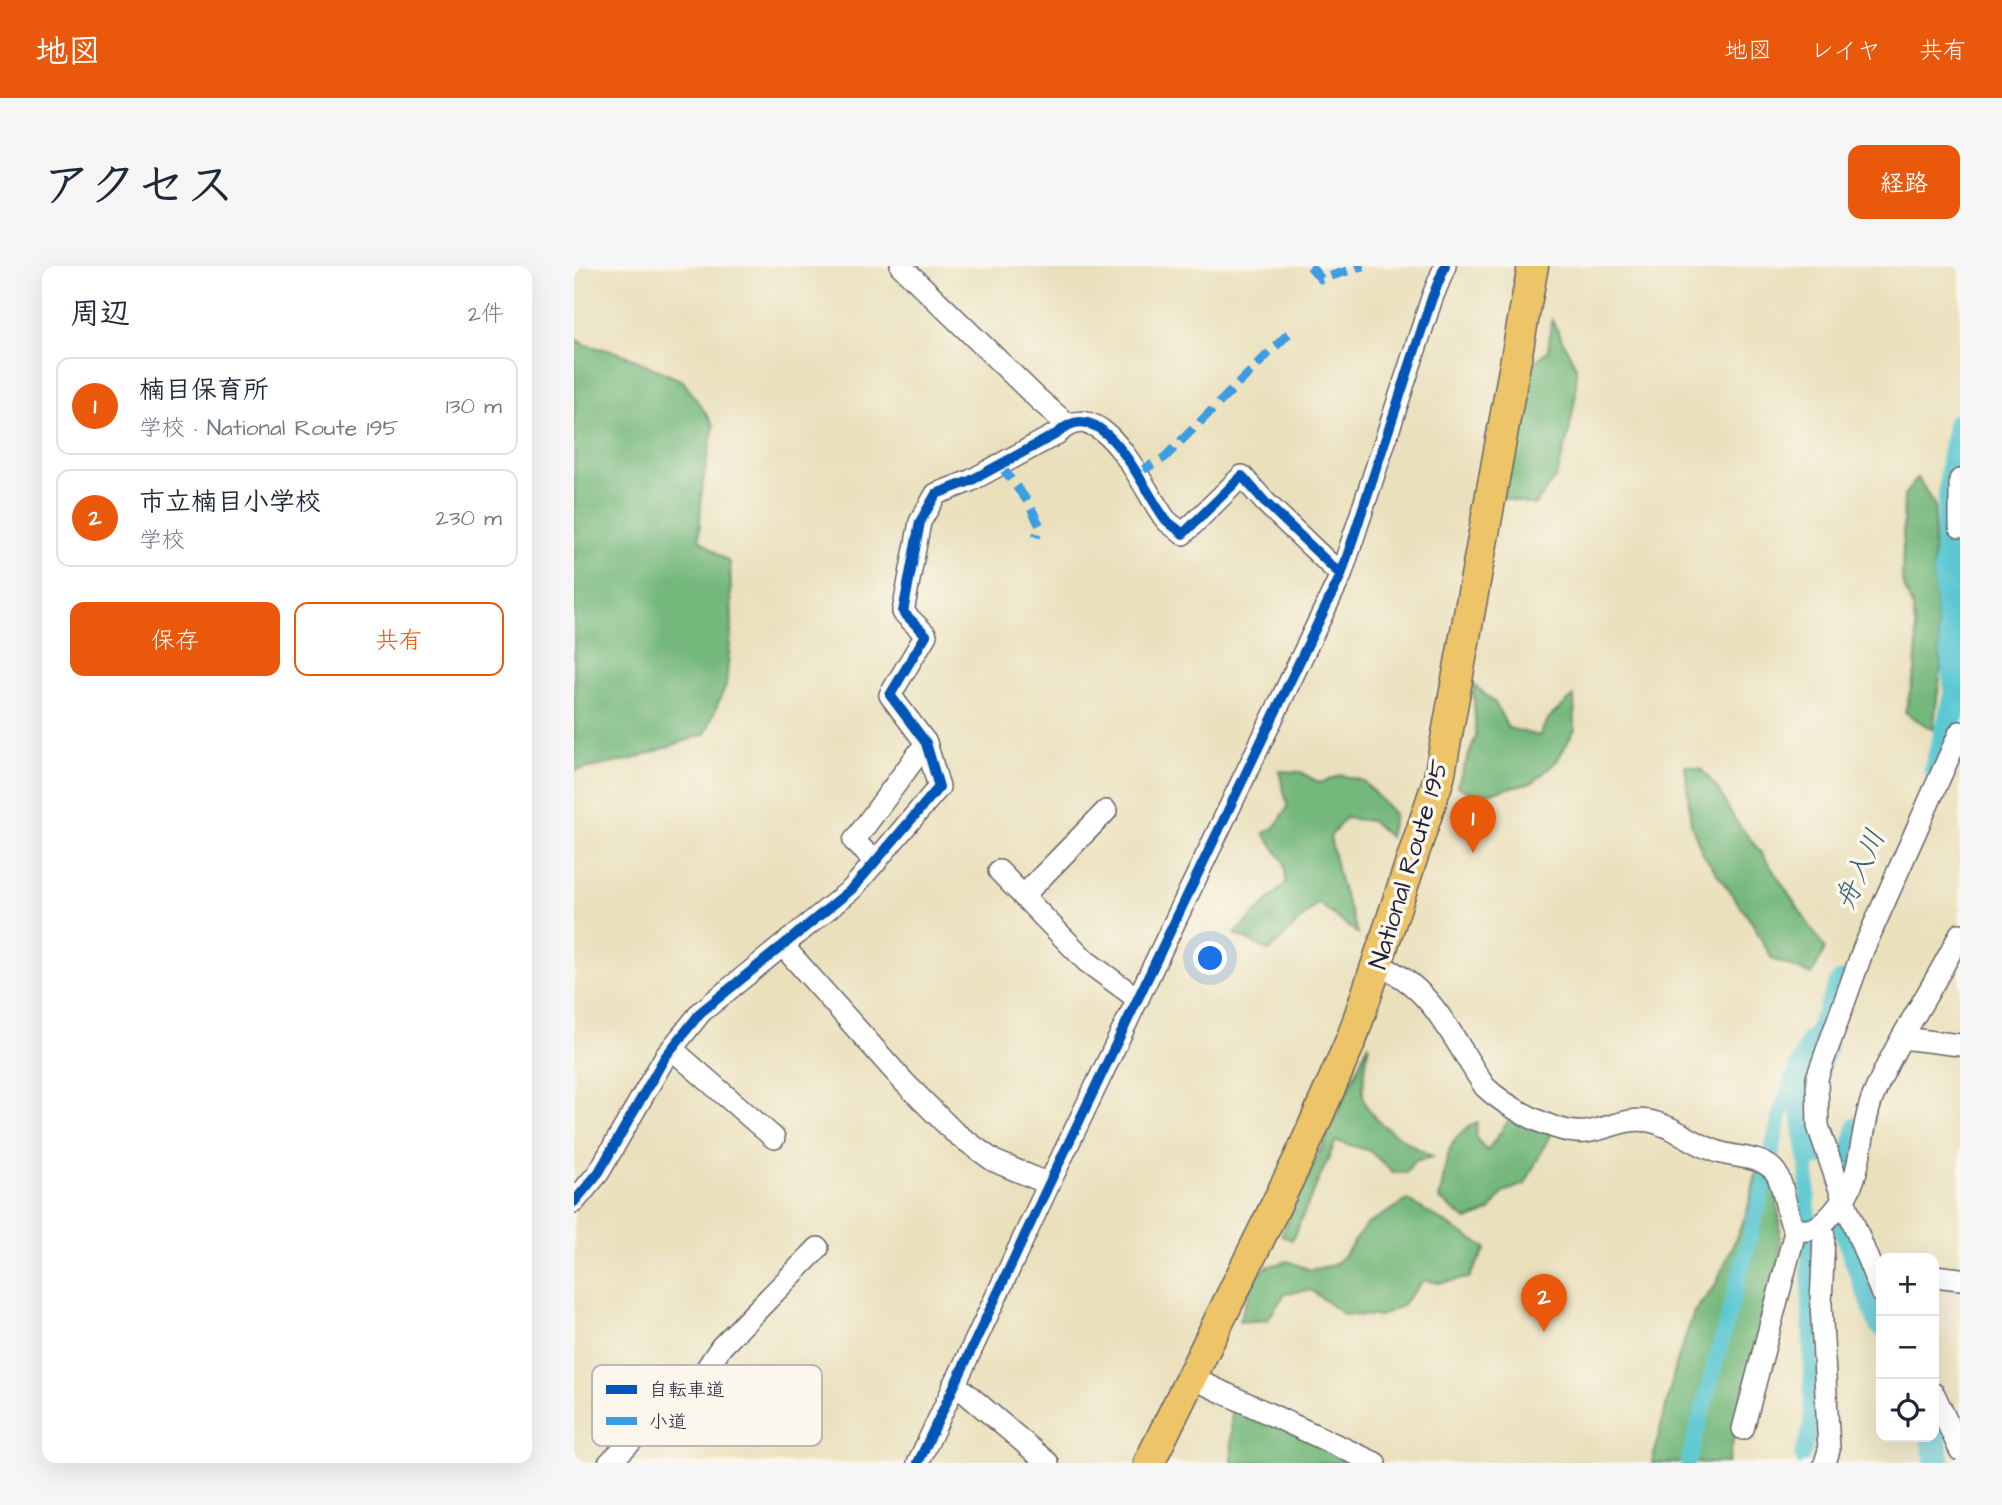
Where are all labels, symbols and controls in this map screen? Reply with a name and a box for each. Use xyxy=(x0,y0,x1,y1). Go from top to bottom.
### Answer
text: 地図 xyxy=(35,29,101,75)
text: 地図 xyxy=(1724,34,1772,68)
text: レイヤ xyxy=(1810,34,1881,68)
text: 共有 xyxy=(1919,34,1967,68)
button: 経路 xyxy=(1848,145,1960,219)
text: アクセス xyxy=(42,153,235,221)
text: 周辺 xyxy=(70,293,130,335)
text: 2件 xyxy=(468,298,504,330)
text: 楠目保育所 xyxy=(139,372,269,408)
text: 1 xyxy=(94,390,96,422)
text: 130 m xyxy=(446,390,502,422)
text: 学校 · National Route 195 xyxy=(139,412,399,444)
text: 市立楠目小学校 xyxy=(139,484,321,520)
text: 2 xyxy=(88,502,102,534)
text: 230 m xyxy=(436,502,502,534)
text: 学校 xyxy=(139,524,185,556)
button: 保存 xyxy=(70,602,280,676)
button: 共有 xyxy=(294,602,504,676)
street label: National Route 195 xyxy=(1360,755,1458,973)
pin: 1 xyxy=(1450,795,1496,853)
water label: 舟入川 xyxy=(1825,823,1895,916)
your location xyxy=(1193,941,1227,975)
map controls xyxy=(1876,1253,1939,1442)
button: + xyxy=(1876,1253,1939,1316)
pin: 2 xyxy=(1521,1274,1567,1332)
button: − xyxy=(1876,1316,1939,1379)
legend xyxy=(592,1365,822,1446)
text: 自転車道 xyxy=(649,1377,725,1404)
button: locate xyxy=(1876,1379,1939,1442)
text: 小道 xyxy=(649,1409,687,1436)

